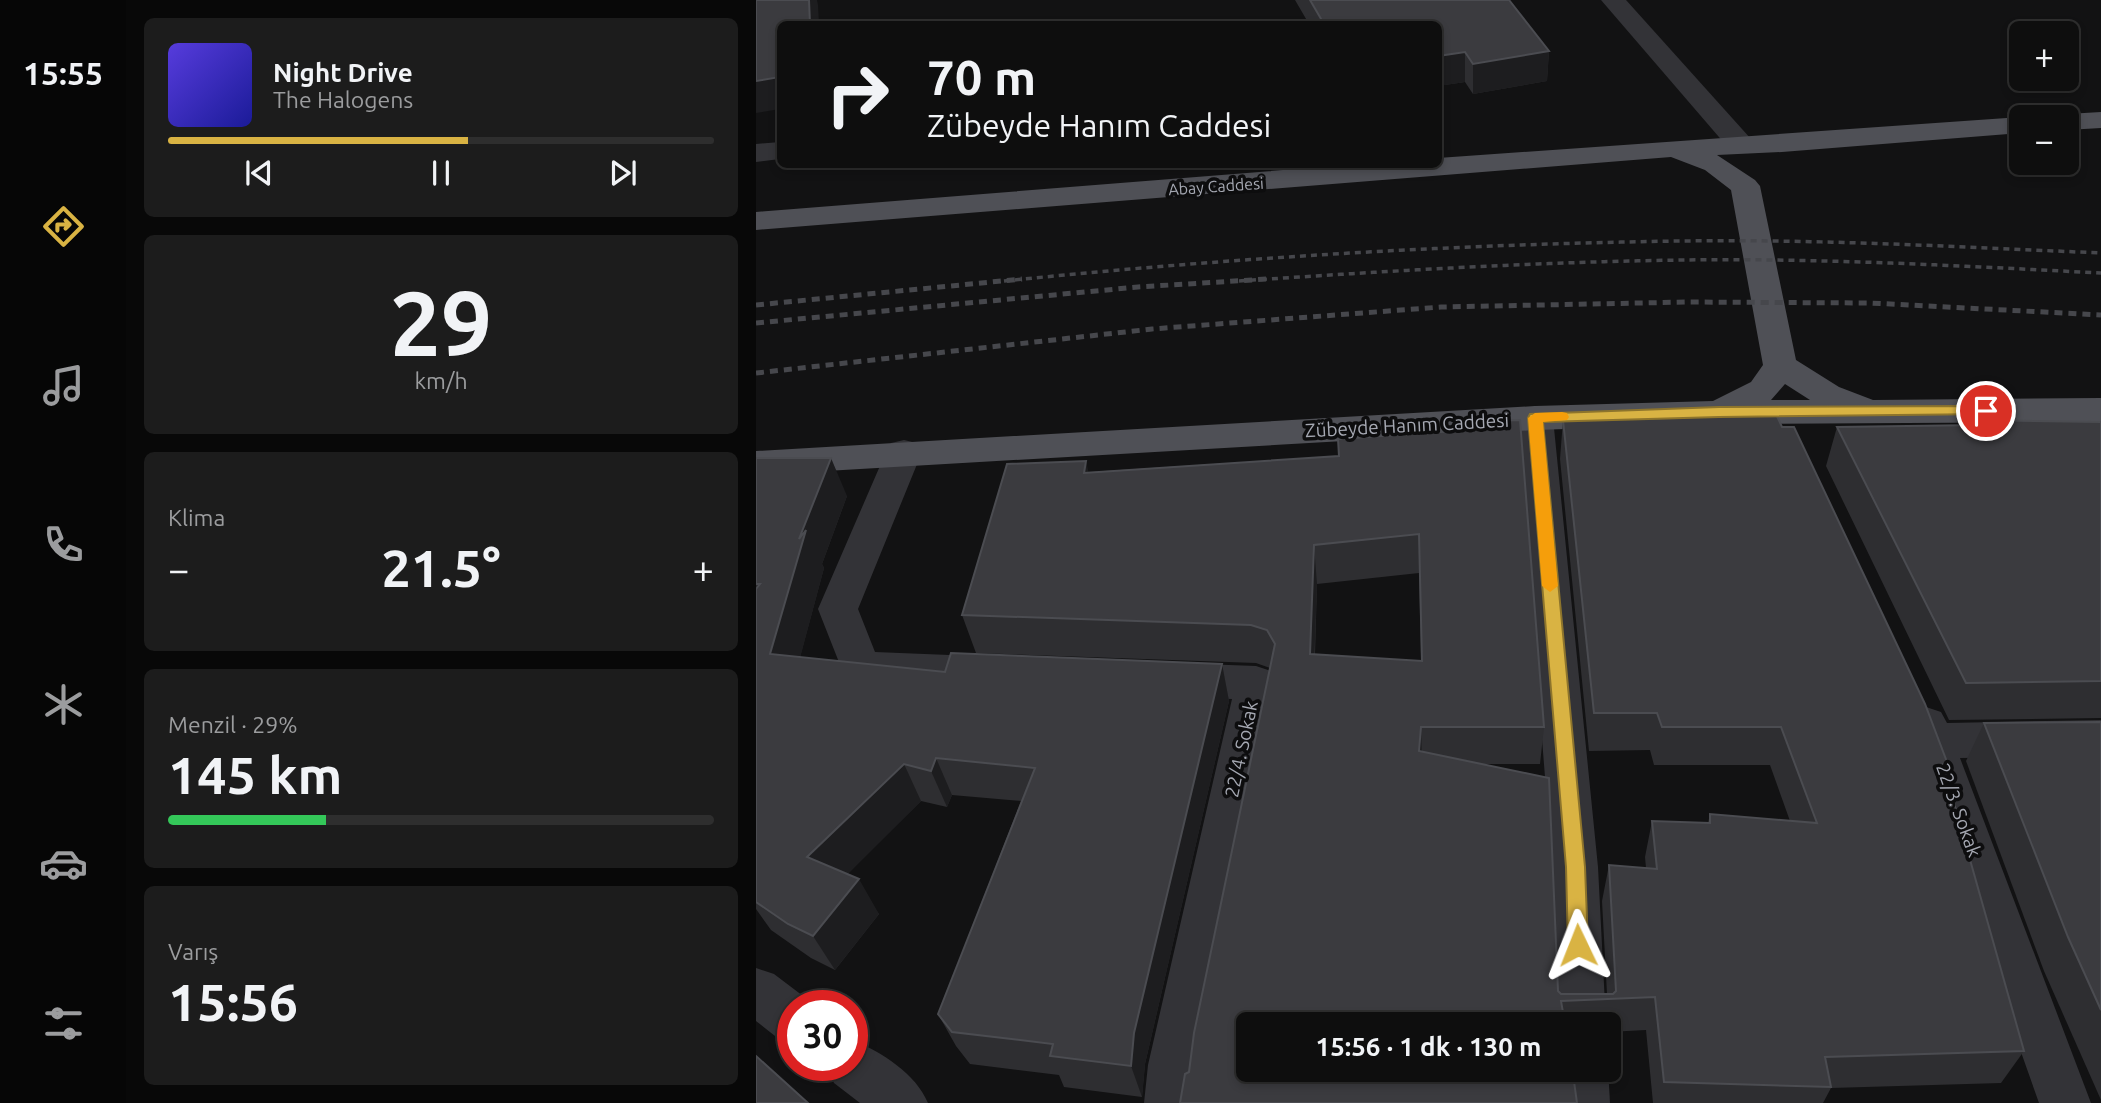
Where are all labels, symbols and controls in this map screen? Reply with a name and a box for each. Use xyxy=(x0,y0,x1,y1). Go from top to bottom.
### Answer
map controls xyxy=(2009,21,2079,175)
button: + xyxy=(2009,21,2079,91)
icon: right xyxy=(812,49,903,140)
text: 70 m xyxy=(927,49,1036,104)
text: 15:55 xyxy=(23,55,103,91)
text: Night Drive xyxy=(273,58,413,87)
text: The Halogens xyxy=(273,87,413,112)
button: − xyxy=(2009,105,2079,175)
text: Zübeyde Hanım Caddesi xyxy=(927,107,1271,143)
icon: previous xyxy=(240,154,278,192)
icon: pause xyxy=(422,154,460,192)
icon: next xyxy=(604,154,642,192)
street label: Abay Caddesi xyxy=(1168,174,1264,198)
icon: directions xyxy=(39,202,88,251)
text: 29 xyxy=(390,271,492,373)
icon: music xyxy=(39,361,88,410)
text: km/h xyxy=(414,368,468,393)
pin xyxy=(1956,381,2016,441)
icon: arrive xyxy=(1967,392,2005,430)
street label: Zübeyde Hanım Caddesi xyxy=(1304,409,1510,441)
text: Klima xyxy=(168,505,225,530)
icon: phone xyxy=(39,520,88,569)
text: 21.5° xyxy=(381,539,501,597)
text: − xyxy=(168,548,189,590)
text: + xyxy=(693,548,714,590)
icon: climate xyxy=(39,680,88,729)
street label: 22/4. Sokak xyxy=(1220,698,1262,799)
text: Menzil · 29% xyxy=(168,712,298,737)
text: 145 km xyxy=(168,746,342,804)
street label: 22/3. Sokak xyxy=(1932,760,1986,860)
icon: car xyxy=(39,839,88,888)
position arrow xyxy=(1541,908,1615,982)
text: Varış xyxy=(168,939,218,964)
text: 15:56 xyxy=(168,973,298,1031)
speed limit sign: 30 xyxy=(777,990,868,1081)
icon: filters xyxy=(39,999,88,1048)
text: 15:56 · 1 dk · 130 m xyxy=(1315,1032,1542,1061)

